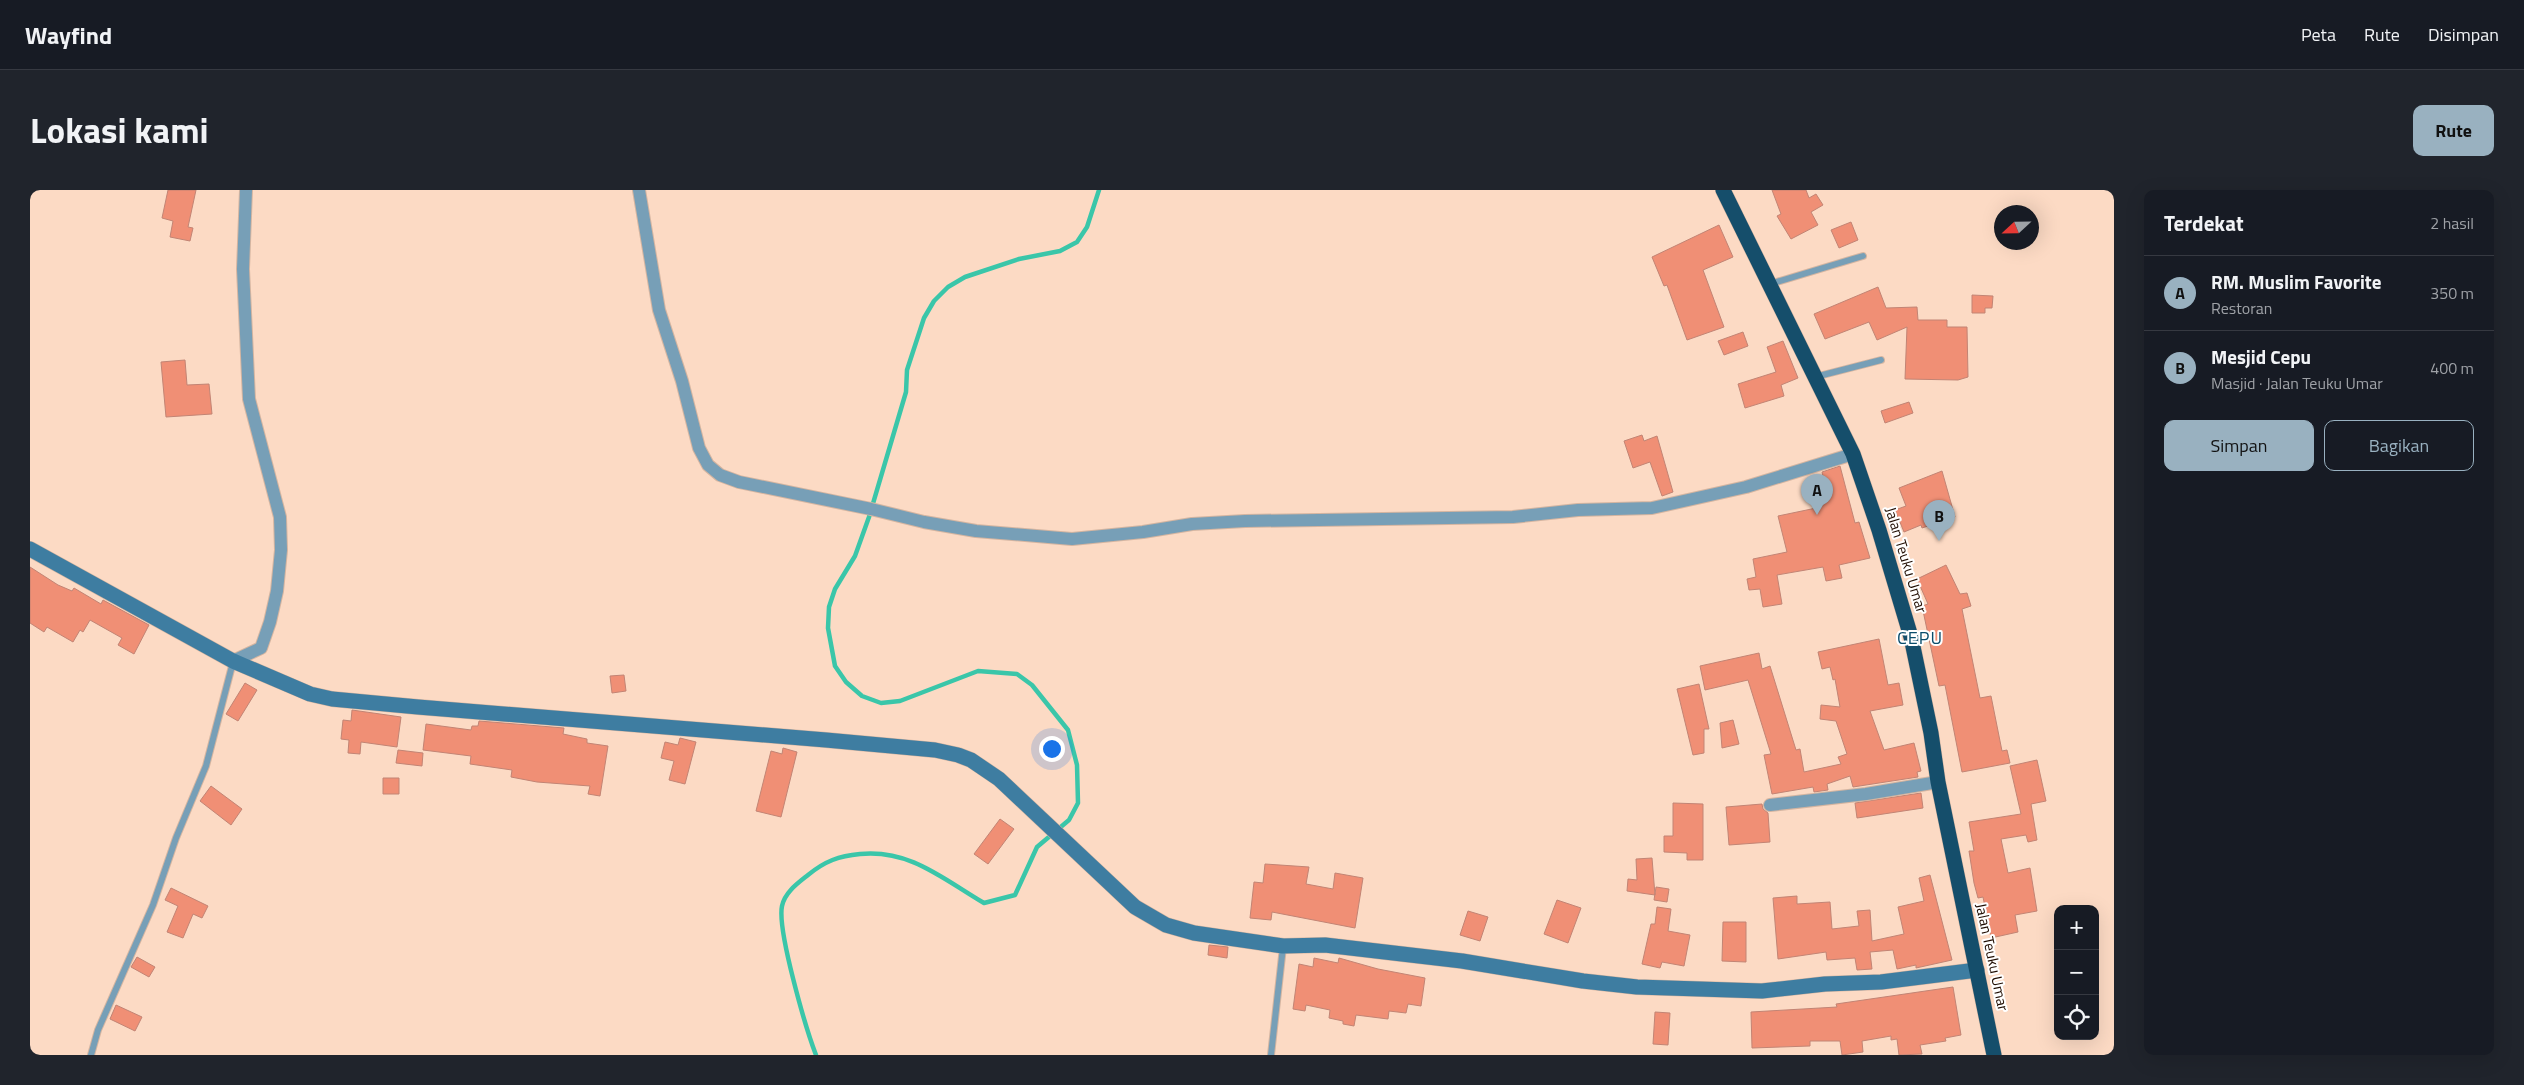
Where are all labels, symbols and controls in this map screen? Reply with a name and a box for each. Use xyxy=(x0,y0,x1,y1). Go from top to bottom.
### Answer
text: Wayfind xyxy=(25,17,112,53)
text: Peta xyxy=(2301,21,2336,48)
text: Rute xyxy=(2364,21,2400,48)
text: Disimpan xyxy=(2428,21,2499,48)
text: Lokasi kami xyxy=(30,103,209,157)
button: Rute xyxy=(2413,105,2494,156)
north arrow xyxy=(1994,205,2039,250)
text: Terdekat xyxy=(2164,207,2244,239)
text: 2 hasil xyxy=(2430,211,2474,235)
text: RM. Muslim Favorite xyxy=(2211,267,2381,296)
text: A xyxy=(2175,281,2185,305)
text: 350 m xyxy=(2430,281,2474,305)
text: Restoran xyxy=(2211,296,2272,320)
text: Mesjid Cepu xyxy=(2211,342,2311,371)
text: B xyxy=(2175,356,2185,380)
text: 400 m xyxy=(2430,356,2474,380)
text: Masjid · Jalan Teuku Umar xyxy=(2211,371,2383,395)
button: Simpan xyxy=(2164,420,2314,471)
button: Bagikan xyxy=(2324,420,2474,471)
pin: A xyxy=(1801,474,1833,515)
pin: B xyxy=(1923,500,1955,541)
street label: Jalan Teuku Umar xyxy=(1879,504,1933,616)
district label: CEPU xyxy=(1897,624,1943,651)
your location xyxy=(1039,736,1065,762)
street label: Jalan Teuku Umar xyxy=(1970,901,2015,1013)
map controls xyxy=(2054,905,2099,1040)
button: + xyxy=(2054,905,2099,950)
button: − xyxy=(2054,950,2099,995)
button: locate xyxy=(2054,995,2099,1040)

